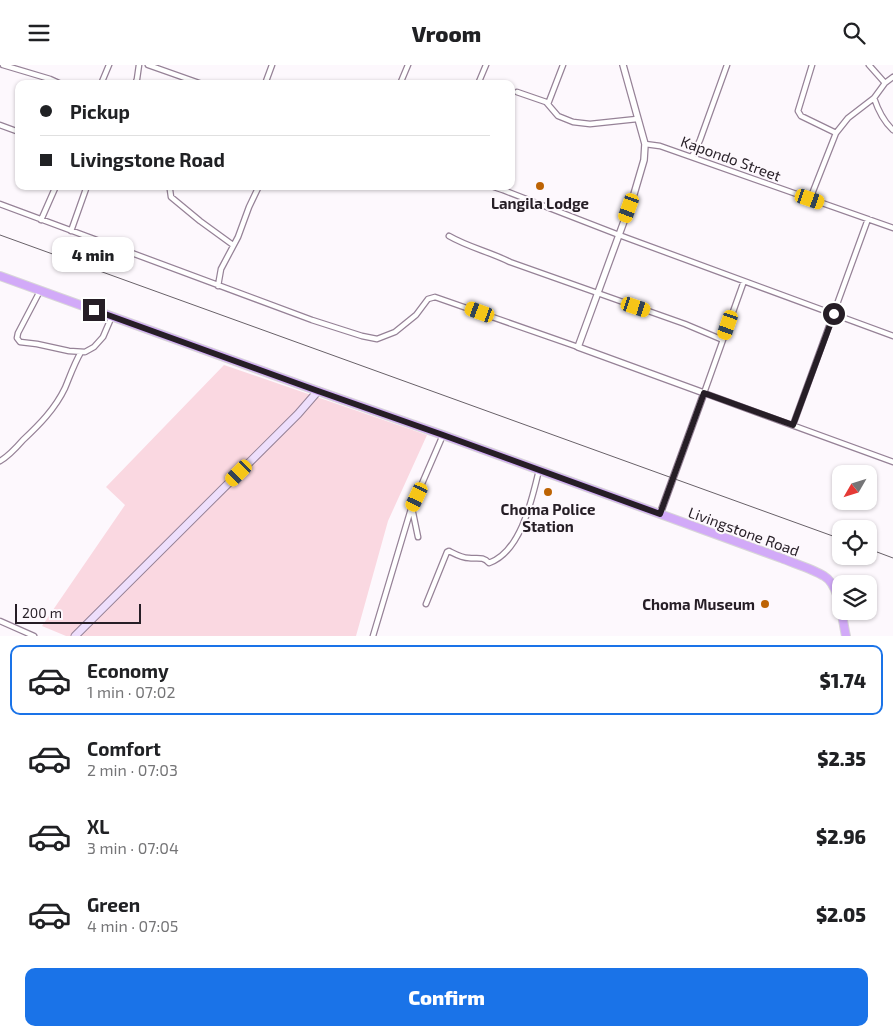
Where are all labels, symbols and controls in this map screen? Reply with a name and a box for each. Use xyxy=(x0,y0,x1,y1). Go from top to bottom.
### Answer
icon: menu xyxy=(25,19,53,47)
icon: search xyxy=(840,19,868,47)
text: Vroom xyxy=(412,20,481,46)
text: Pickup xyxy=(70,100,130,123)
street label: Kapondo Street xyxy=(678,132,784,185)
text: Livingstone Road xyxy=(70,148,225,171)
marker: Langila Lodge xyxy=(534,180,546,192)
car xyxy=(793,187,826,211)
car xyxy=(616,191,641,225)
place label: Langila Lodge xyxy=(491,194,589,212)
callout: 4 min xyxy=(53,237,135,273)
text: 4 min xyxy=(72,245,114,264)
car xyxy=(619,295,652,319)
route end xyxy=(83,299,105,321)
car xyxy=(463,300,496,324)
route start xyxy=(823,303,845,325)
car xyxy=(716,308,739,342)
car xyxy=(223,457,254,489)
north arrow xyxy=(832,465,878,510)
map controls xyxy=(832,465,877,620)
car xyxy=(403,480,430,514)
marker: Choma Police Station xyxy=(542,486,554,498)
place label: Choma Police Station xyxy=(501,500,595,535)
street label: Livingstone Road xyxy=(686,503,802,559)
button: locate xyxy=(832,520,877,565)
button: layers xyxy=(832,575,877,620)
place label: Choma Museum xyxy=(642,595,755,613)
marker: Choma Museum xyxy=(759,598,771,610)
scale bar xyxy=(15,601,141,624)
text: 200 m xyxy=(22,604,62,621)
icon: car xyxy=(27,658,72,703)
text: Economy xyxy=(87,659,169,682)
text: $1.74 xyxy=(820,669,866,692)
text: 1 min · 07:02 xyxy=(87,682,175,701)
icon: car xyxy=(27,736,72,781)
text: Comfort xyxy=(87,737,161,760)
text: $2.35 xyxy=(817,747,866,770)
text: 2 min · 07:03 xyxy=(87,760,178,779)
icon: car xyxy=(27,814,72,859)
text: XL xyxy=(87,815,109,838)
text: $2.96 xyxy=(816,825,866,848)
text: 3 min · 07:04 xyxy=(87,838,179,857)
icon: car xyxy=(27,892,72,937)
text: Green xyxy=(87,893,140,916)
text: $2.05 xyxy=(816,903,866,926)
text: 4 min · 07:05 xyxy=(87,916,178,935)
button: Confirm xyxy=(25,968,868,1026)

